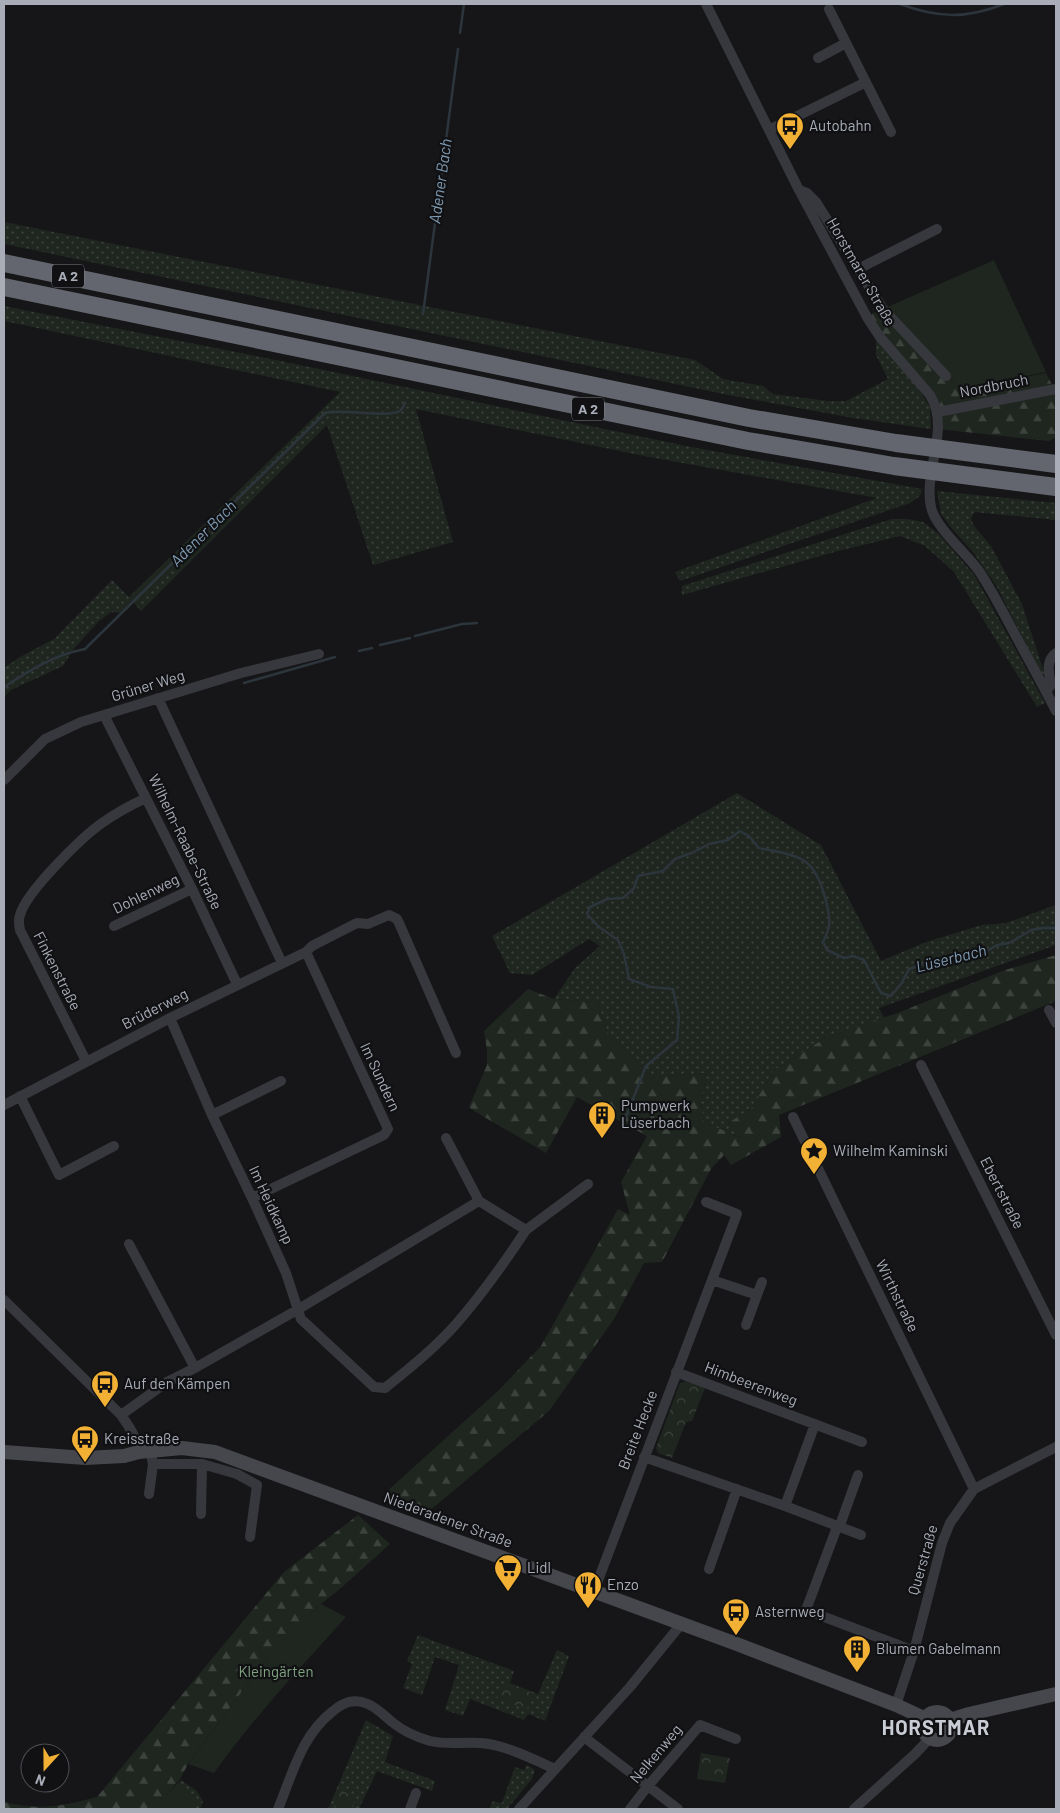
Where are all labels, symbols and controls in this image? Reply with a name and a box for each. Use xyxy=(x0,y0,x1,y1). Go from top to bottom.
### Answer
bus stop icon: Autobahn xyxy=(775,111,805,150)
place label: Autobahn xyxy=(809,116,872,134)
water label: Adener Bach xyxy=(424,137,455,225)
street label: Horstmarer Straße xyxy=(824,214,900,329)
road number: A 2 xyxy=(52,264,84,288)
street label: Nordbruch xyxy=(958,370,1030,400)
road number: A 2 xyxy=(572,398,604,420)
water label: Adener Bach xyxy=(166,496,240,570)
street label: Grüner Weg xyxy=(109,665,187,705)
street label: Wilhelm-Raabe-Straße xyxy=(145,771,226,912)
street label: Dohlenweg xyxy=(109,869,182,917)
street label: Finkenstraße xyxy=(30,928,85,1013)
water label: Lüserbach xyxy=(914,940,988,975)
street label: Brüderweg xyxy=(119,984,191,1032)
street label: Im Sundern xyxy=(357,1039,405,1114)
place label: Pumpwerk Lüserbach xyxy=(621,1096,690,1131)
building icon: Pumpwerk Lüserbach xyxy=(587,1100,617,1139)
place icon: Wilhelm Kaminski xyxy=(799,1136,829,1175)
place label: Wilhelm Kaminski xyxy=(833,1141,948,1159)
street label: Ebertstraße xyxy=(977,1154,1029,1232)
street label: Im Heidkamp xyxy=(246,1162,298,1247)
street label: Wirthstraße xyxy=(873,1256,923,1335)
street label: Himbeerenweg xyxy=(702,1357,800,1409)
bus stop icon: Auf den Kämpen xyxy=(90,1369,120,1408)
place label: Auf den Kämpen xyxy=(124,1374,230,1392)
street label: Breite Hecke xyxy=(614,1387,660,1472)
bus stop icon: Kreisstraße xyxy=(70,1424,100,1463)
place label: Kreisstraße xyxy=(104,1429,179,1447)
street label: Niederadener Straße xyxy=(382,1487,515,1551)
street label: Querstraße xyxy=(903,1523,941,1597)
supermarket icon: Lidl xyxy=(493,1553,523,1592)
place label: Lidl xyxy=(527,1558,551,1576)
restaurant icon: Enzo xyxy=(573,1570,603,1609)
place label: Enzo xyxy=(607,1575,639,1593)
bus stop icon: Asternweg xyxy=(721,1597,751,1636)
place label: Asternweg xyxy=(755,1602,825,1620)
building icon: Blumen Gabelmann xyxy=(842,1634,872,1673)
place label: Blumen Gabelmann xyxy=(876,1639,1001,1657)
park label: Kleingärten xyxy=(238,1662,314,1680)
district label: HORSTMAR xyxy=(882,1715,990,1739)
street label: Nelkenweg xyxy=(625,1720,685,1786)
north arrow xyxy=(20,1743,70,1793)
text: N xyxy=(33,1771,48,1790)

